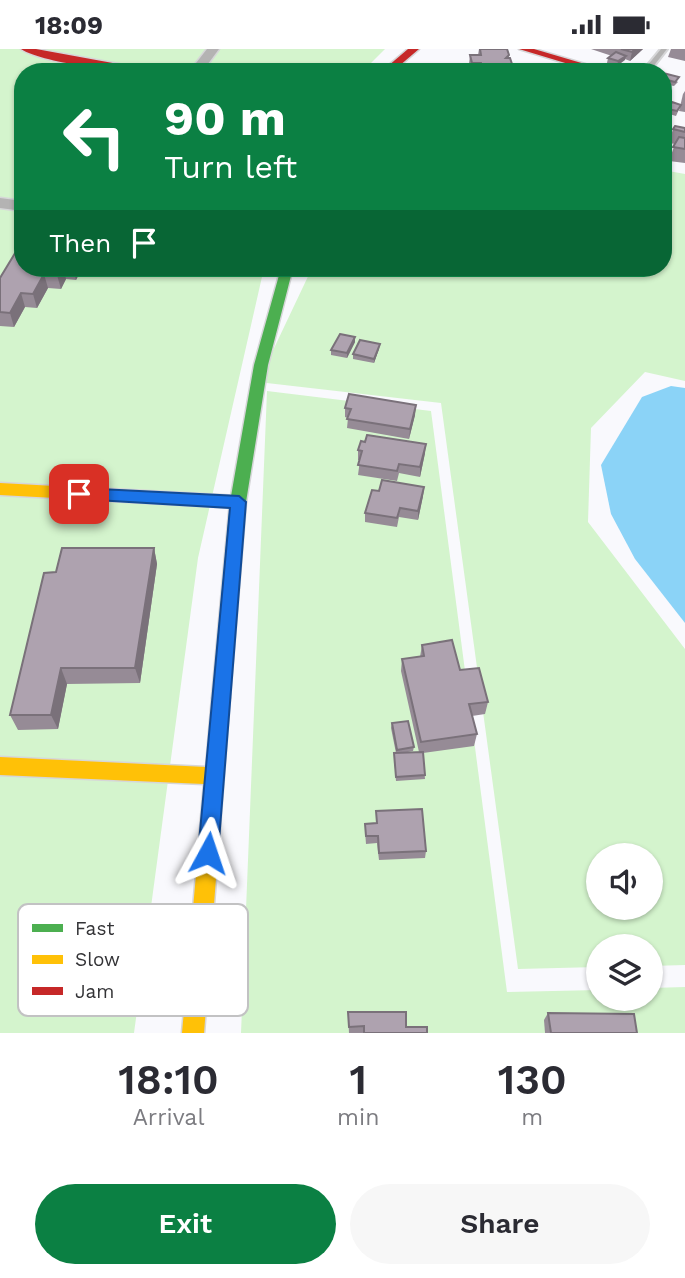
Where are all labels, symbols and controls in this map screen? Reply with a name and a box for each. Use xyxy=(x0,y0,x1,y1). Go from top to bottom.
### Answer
text: 18:09 xyxy=(35,10,103,40)
text: 90 m xyxy=(164,89,286,147)
icon: left xyxy=(49,91,140,182)
text: Turn left xyxy=(164,148,297,186)
icon: arrive xyxy=(125,224,163,262)
text: Then xyxy=(49,228,111,258)
pin xyxy=(49,464,109,524)
icon: arrive xyxy=(60,475,98,513)
position arrow xyxy=(171,816,245,890)
map controls xyxy=(586,843,663,1011)
button: sound xyxy=(586,843,663,920)
legend xyxy=(18,904,248,1016)
text: Fast xyxy=(75,917,114,940)
button: layers xyxy=(586,934,663,1011)
text: Slow xyxy=(75,948,120,971)
text: Jam xyxy=(75,980,114,1003)
text: 18:10 xyxy=(118,1055,219,1104)
text: 1 xyxy=(349,1055,367,1104)
text: 130 xyxy=(498,1055,567,1104)
text: Arrival xyxy=(133,1104,204,1131)
text: min xyxy=(337,1104,379,1131)
text: m xyxy=(521,1104,543,1131)
button: Exit xyxy=(35,1184,336,1264)
button: Share xyxy=(350,1184,650,1264)

